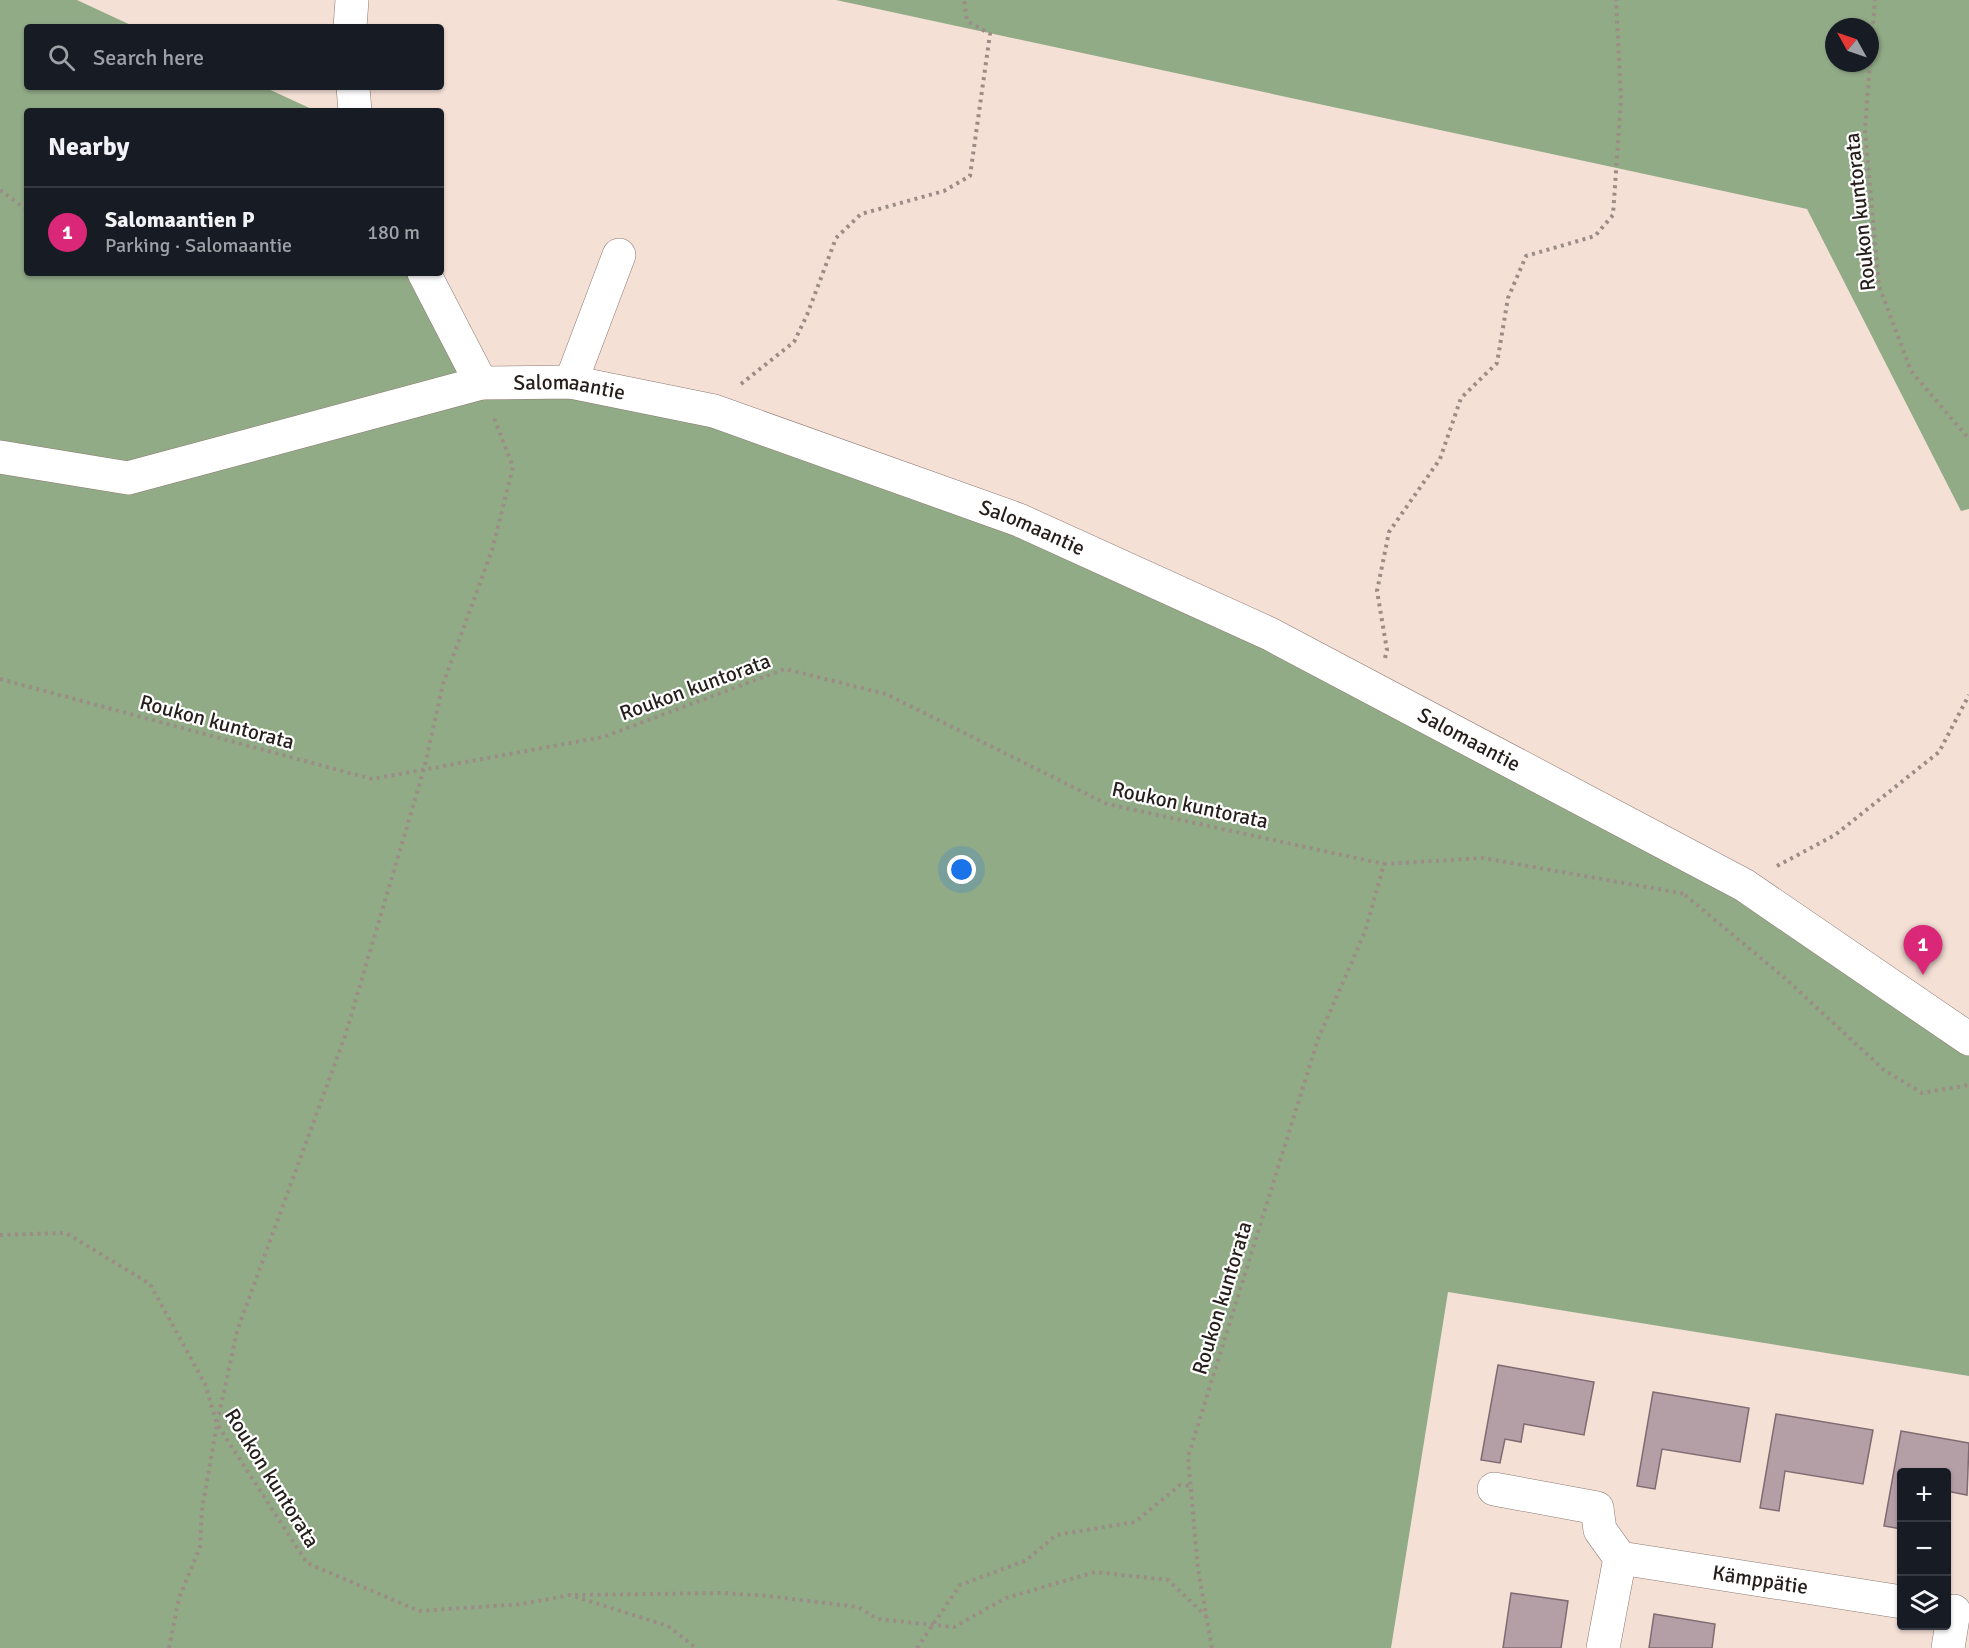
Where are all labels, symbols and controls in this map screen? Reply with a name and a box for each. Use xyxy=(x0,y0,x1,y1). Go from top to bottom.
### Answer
north arrow xyxy=(1825,18,1879,72)
search box xyxy=(24,24,444,90)
icon: search xyxy=(45,41,78,74)
text: Search here xyxy=(93,44,204,71)
text: Nearby xyxy=(48,131,129,163)
street label: Roukon kuntorata xyxy=(1839,132,1881,292)
text: Salomaantien P xyxy=(105,206,255,233)
text: 1 xyxy=(62,220,73,245)
text: 180 m xyxy=(367,220,420,245)
text: Parking · Salomaantie xyxy=(105,233,292,258)
street label: Salomaantie xyxy=(513,369,627,406)
street label: Salomaantie xyxy=(976,494,1089,561)
street label: Roukon kuntorata xyxy=(616,648,774,726)
street label: Roukon kuntorata xyxy=(137,689,297,755)
street label: Salomaantie xyxy=(1413,702,1525,777)
street label: Roukon kuntorata xyxy=(1110,776,1270,834)
your location xyxy=(947,855,976,884)
pin: 1 xyxy=(1904,926,1942,975)
street label: Roukon kuntorata xyxy=(1186,1218,1258,1378)
street label: Roukon kuntorata xyxy=(219,1404,325,1552)
map controls xyxy=(1897,1468,1951,1630)
button: + xyxy=(1897,1468,1951,1522)
button: − xyxy=(1897,1522,1951,1576)
street label: Kämppätie xyxy=(1711,1560,1810,1600)
button: layers xyxy=(1897,1576,1951,1630)

